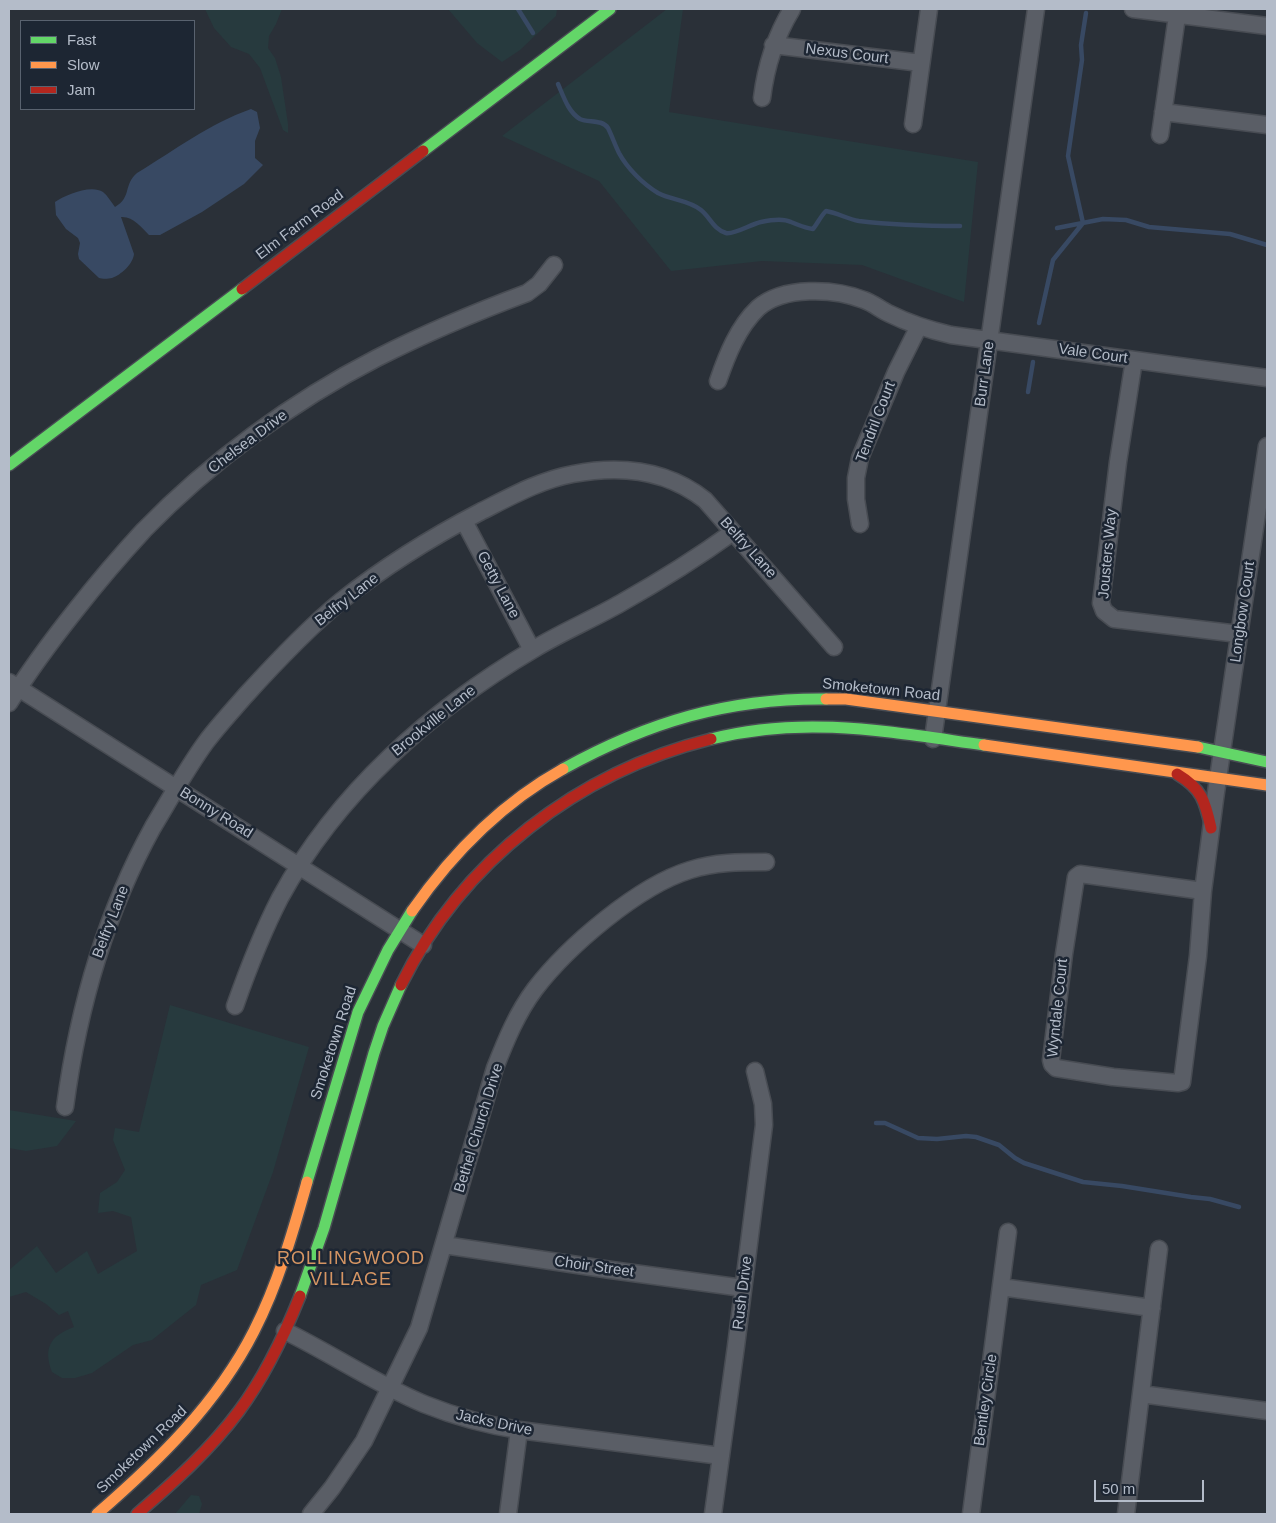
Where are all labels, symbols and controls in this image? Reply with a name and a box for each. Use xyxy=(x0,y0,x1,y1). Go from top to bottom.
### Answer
legend xyxy=(20,20,195,110)
text: Fast xyxy=(67,31,96,48)
street label: Nexus Court xyxy=(805,40,889,68)
text: Slow xyxy=(67,56,100,73)
text: Jam xyxy=(67,81,95,98)
street label: Elm Farm Road xyxy=(253,186,347,264)
street label: Burr Lane xyxy=(972,340,998,408)
street label: Vale Court xyxy=(1057,340,1129,368)
street label: Tendril Court xyxy=(852,379,900,465)
street label: Chelsea Drive xyxy=(205,406,291,478)
street label: Jousters Way xyxy=(1095,508,1121,600)
street label: Belfry Lane xyxy=(716,514,780,582)
street label: Getty Lane xyxy=(473,548,523,622)
street label: Longbow Court xyxy=(1227,560,1259,664)
street label: Belfry Lane xyxy=(312,570,382,630)
street label: Smoketown Road xyxy=(821,675,941,705)
street label: Brookville Lane xyxy=(388,682,480,760)
street label: Bonny Road xyxy=(176,783,256,843)
street label: Belfry Lane xyxy=(89,883,133,961)
street label: Wyndale Court xyxy=(1044,958,1072,1058)
street label: Smoketown Road xyxy=(307,984,361,1102)
street label: Bethel Church Drive xyxy=(451,1061,507,1195)
district label: ROLLINGWOOD VILLAGE xyxy=(276,1248,426,1290)
street label: Choir Street xyxy=(553,1253,635,1281)
street label: Rush Drive xyxy=(730,1255,756,1331)
street label: Bentley Circle xyxy=(971,1353,1001,1447)
street label: Smoketown Road xyxy=(93,1402,191,1498)
street label: Jacks Drive xyxy=(454,1406,534,1440)
scale bar xyxy=(1096,1470,1206,1502)
text: 50 m xyxy=(1102,1480,1135,1497)

